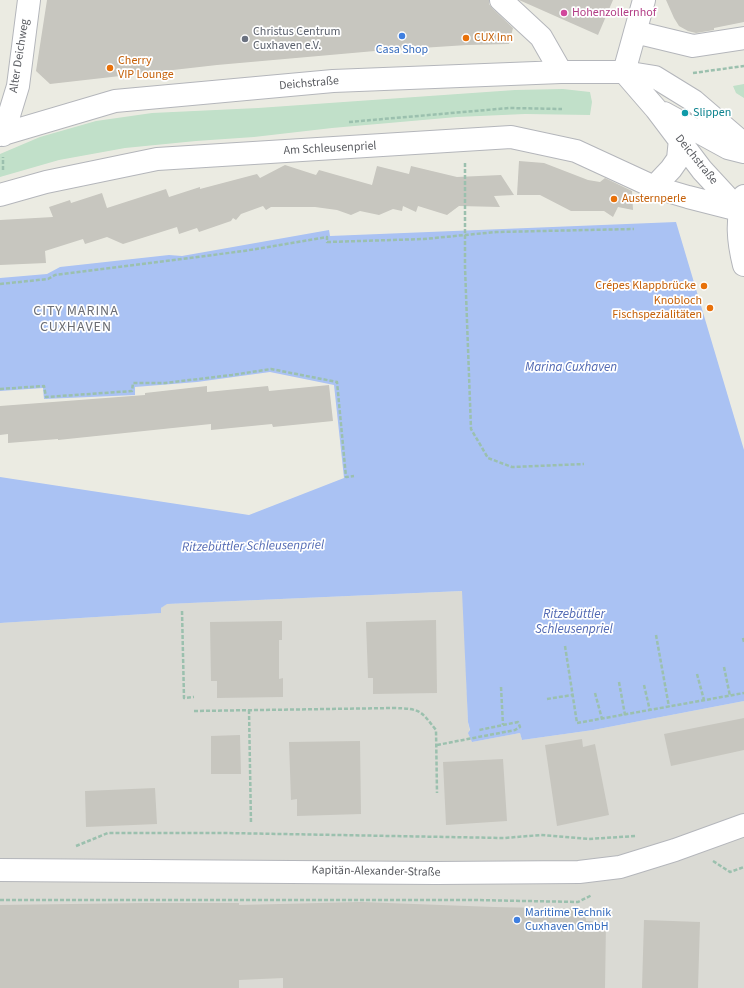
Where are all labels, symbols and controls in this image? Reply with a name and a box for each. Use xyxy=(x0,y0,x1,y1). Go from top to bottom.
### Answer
place label: Hohenzollernhof xyxy=(572,6,656,20)
marker: Hohenzollernhof xyxy=(559,8,569,18)
street label: Alter Deichweg xyxy=(7,18,33,94)
place label: Christus Centrum Cuxhaven e.V. xyxy=(253,25,340,53)
marker: Casa Shop xyxy=(397,31,407,41)
place label: CUX Inn xyxy=(474,31,513,45)
marker: CUX Inn xyxy=(461,33,471,43)
marker: Christus Centrum Cuxhaven e.V. xyxy=(240,34,250,44)
place label: Casa Shop xyxy=(376,43,428,57)
place label: Cherry VIP Lounge xyxy=(118,54,174,82)
marker: Cherry VIP Lounge xyxy=(105,63,115,73)
street label: Deichstraße xyxy=(279,74,339,94)
place label: Slippen xyxy=(693,106,731,120)
marker: Slippen xyxy=(680,108,690,118)
street label: Deichstraße xyxy=(672,132,720,188)
street label: Am Schleusenpriel xyxy=(283,139,377,159)
place label: Austernperle xyxy=(622,192,686,206)
marker: Austernperle xyxy=(609,194,619,204)
place label: Crépes Klappbrücke xyxy=(595,279,696,293)
marker: Crépes Klappbrücke xyxy=(699,281,709,291)
place label: Knobloch Fischspezialitäten xyxy=(612,294,702,322)
marker: Knobloch Fischspezialitäten xyxy=(705,303,715,313)
district label: CITY MARINA CUXHAVEN xyxy=(33,304,119,336)
water label: Marina Cuxhaven xyxy=(525,360,617,376)
water label: Ritzebüttler Schleusenpriel xyxy=(182,538,324,556)
water label: Ritzebüttler Schleusenpriel xyxy=(535,607,613,638)
street label: Kapitän-Alexander-Straße xyxy=(311,864,441,880)
place label: Maritime Technik Cuxhaven GmbH xyxy=(525,906,611,934)
marker: Maritime Technik Cuxhaven GmbH xyxy=(512,915,522,925)

